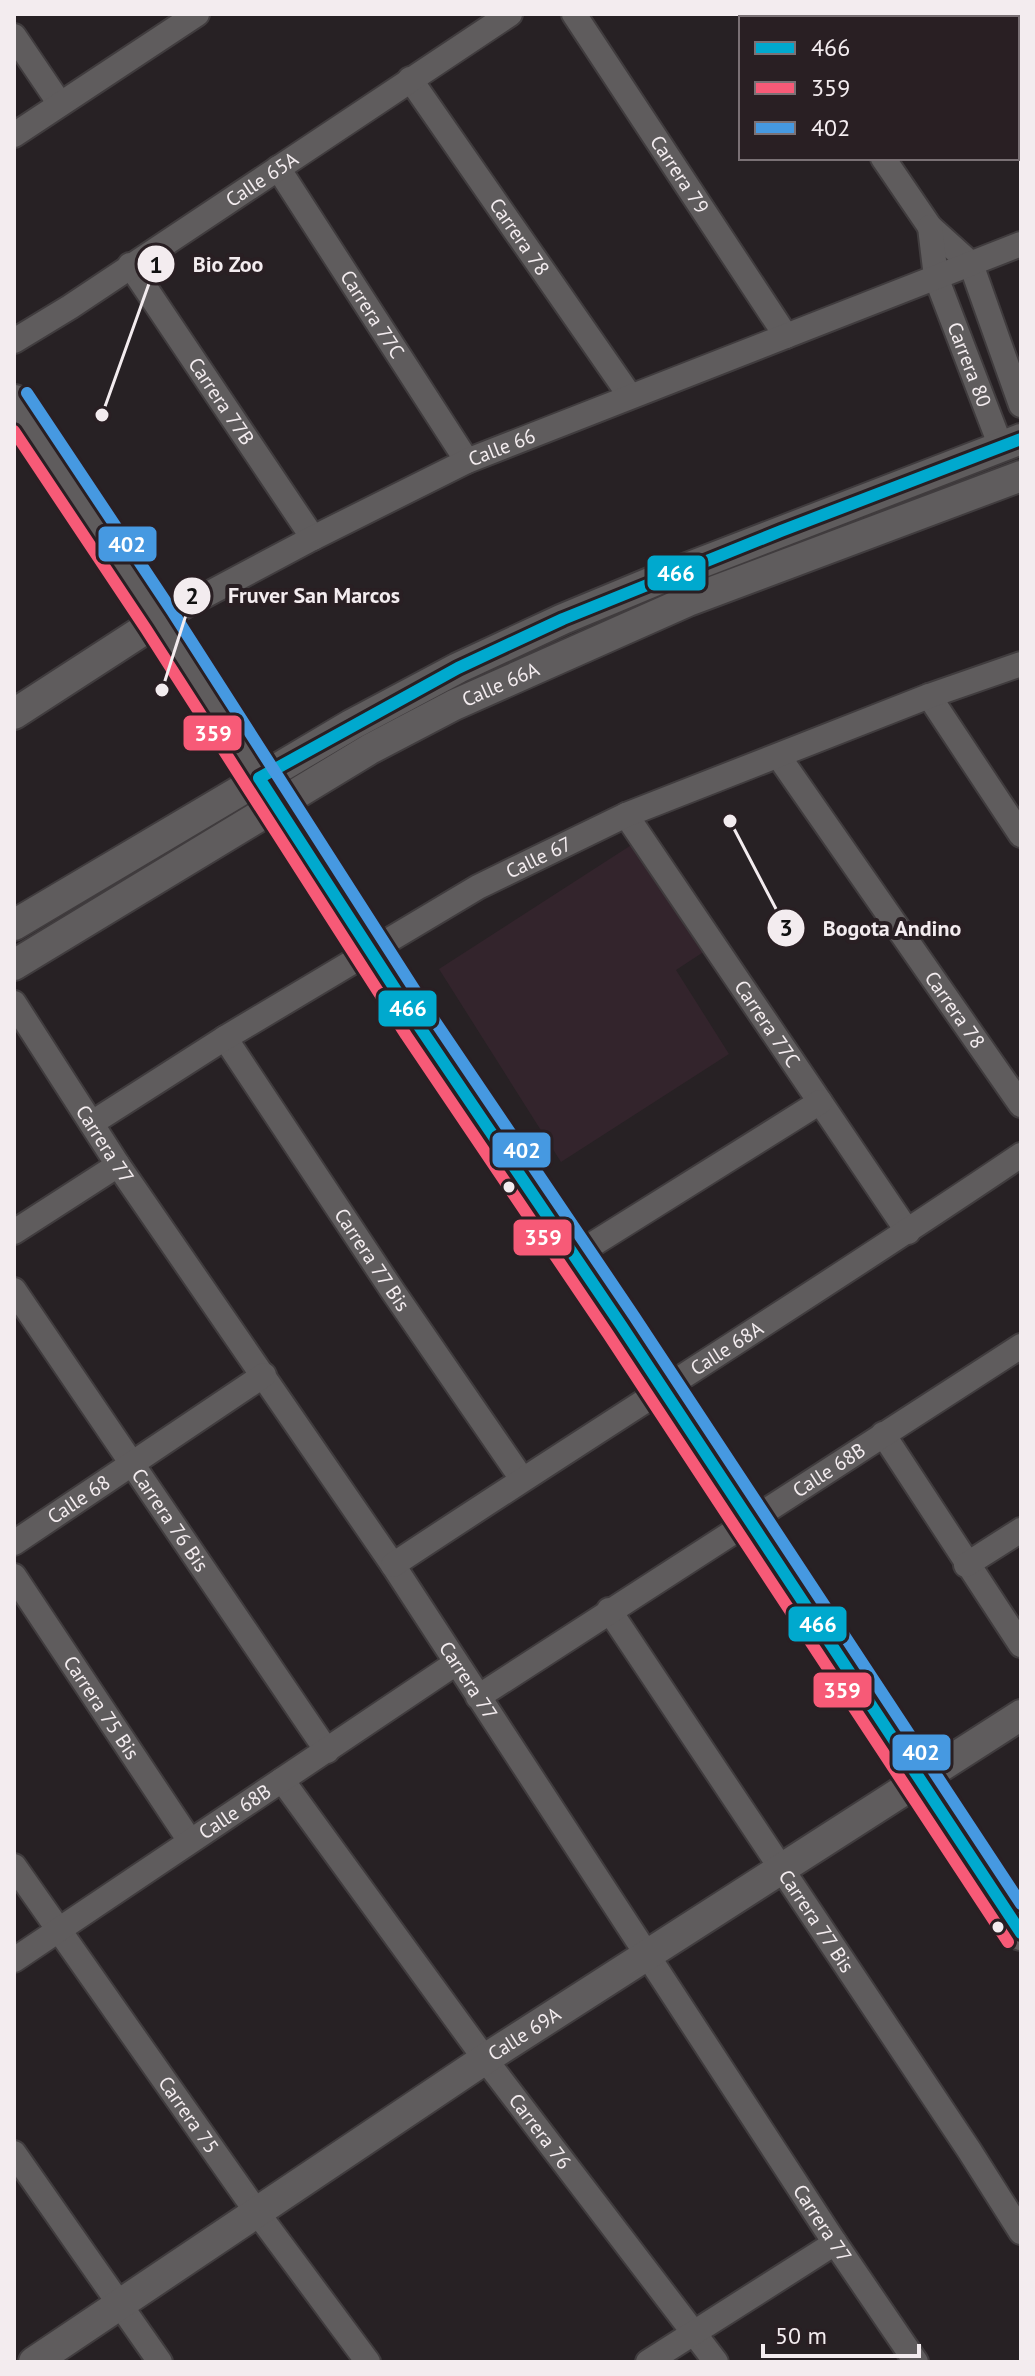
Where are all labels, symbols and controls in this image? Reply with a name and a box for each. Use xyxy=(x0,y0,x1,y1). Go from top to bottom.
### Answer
legend xyxy=(739,16,1019,160)
text: 466 xyxy=(811,32,850,63)
text: 359 xyxy=(811,72,850,103)
text: 402 xyxy=(811,112,850,143)
street label: Carrera 79 xyxy=(644,130,715,219)
street label: Calle 65A xyxy=(221,146,303,213)
street label: Carrera 78 xyxy=(484,193,555,281)
callout: Bio Zoo xyxy=(136,241,279,287)
text: 1 xyxy=(149,249,163,280)
text: Bio Zoo xyxy=(193,250,264,278)
street label: Carrera 77C xyxy=(334,265,410,363)
street label: Carrera 80 xyxy=(941,318,997,411)
street label: Carrera 77B xyxy=(183,352,260,450)
street label: Calle 66 xyxy=(464,423,539,472)
line badge: 402 xyxy=(97,525,158,563)
text: 402 xyxy=(108,530,146,558)
line badge: 466 xyxy=(646,554,707,592)
text: 466 xyxy=(657,559,695,587)
callout: Fruver San Marcos xyxy=(172,573,416,619)
text: 2 xyxy=(185,580,199,611)
text: Fruver San Marcos xyxy=(228,581,400,609)
street label: Calle 66A xyxy=(458,656,543,713)
line badge: 359 xyxy=(182,714,243,752)
text: 359 xyxy=(194,719,232,747)
street label: Calle 67 xyxy=(502,830,576,884)
callout: Bogota Andino xyxy=(766,905,978,951)
text: 3 xyxy=(779,912,793,943)
text: Bogota Andino xyxy=(823,914,961,942)
street label: Carrera 78 xyxy=(919,966,991,1054)
street label: Carrera 77C xyxy=(728,975,806,1072)
line badge: 466 xyxy=(377,989,438,1028)
text: 466 xyxy=(389,994,427,1022)
street label: Carrera 77 xyxy=(70,1100,140,1189)
line badge: 402 xyxy=(491,1131,552,1169)
text: 402 xyxy=(503,1136,541,1164)
unlabelled marker xyxy=(501,1179,517,1195)
street label: Carrera 77 Bis xyxy=(328,1203,416,1316)
line badge: 359 xyxy=(512,1218,573,1257)
text: 359 xyxy=(524,1223,562,1251)
street label: Calle 68A xyxy=(685,1315,768,1381)
street label: Calle 68B xyxy=(788,1437,870,1503)
street label: Carrera 76 Bis xyxy=(126,1463,214,1577)
street label: Calle 68 xyxy=(42,1469,115,1530)
line badge: 466 xyxy=(787,1605,848,1643)
text: 466 xyxy=(799,1610,837,1638)
street label: Carrera 77 xyxy=(433,1636,504,1725)
street label: Carrera 75 Bis xyxy=(58,1651,145,1765)
line badge: 359 xyxy=(812,1671,873,1709)
text: 359 xyxy=(823,1676,861,1704)
line badge: 402 xyxy=(891,1733,952,1772)
text: 402 xyxy=(902,1738,940,1766)
street label: Calle 68B xyxy=(194,1778,276,1845)
street label: Carrera 77 Bis xyxy=(773,1865,860,1978)
unlabelled marker xyxy=(990,1919,1006,1935)
street label: Calle 69A xyxy=(483,2001,566,2067)
street label: Carrera 75 xyxy=(152,2071,225,2159)
street label: Carrera 76 xyxy=(503,2088,577,2174)
street label: Carrera 77 xyxy=(787,2179,858,2268)
scale bar xyxy=(763,2308,919,2358)
text: 50 m xyxy=(775,2320,827,2351)

